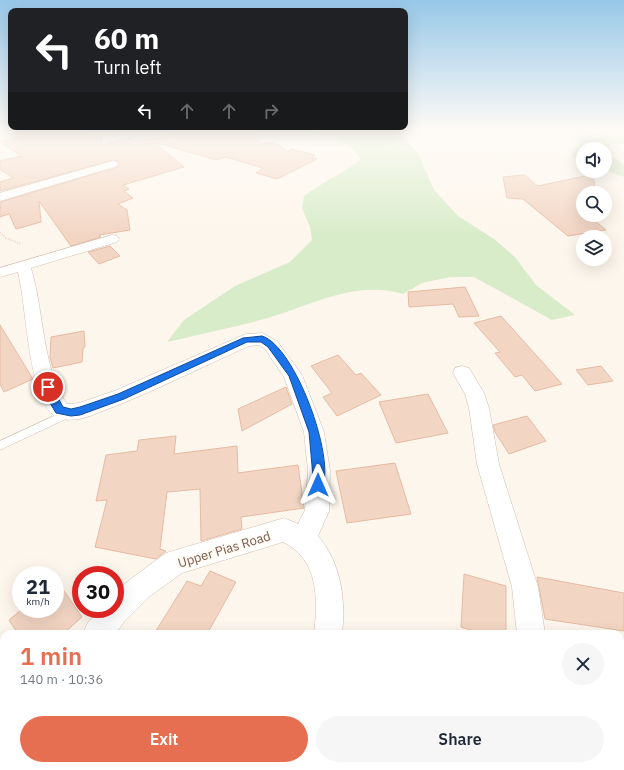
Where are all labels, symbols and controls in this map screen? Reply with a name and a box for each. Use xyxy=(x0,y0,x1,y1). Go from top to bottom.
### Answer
text: 60 m xyxy=(94,20,159,57)
icon: left xyxy=(28,24,80,76)
text: Turn left xyxy=(94,56,162,79)
icon: left xyxy=(134,100,156,122)
icon: ahead xyxy=(176,100,198,122)
icon: ahead xyxy=(218,100,240,122)
icon: right xyxy=(260,100,282,122)
map controls xyxy=(576,142,612,266)
button: sound xyxy=(576,142,612,178)
button: search xyxy=(576,186,612,222)
button: layers xyxy=(576,230,612,266)
pin xyxy=(31,370,65,404)
icon: arrive xyxy=(37,376,59,398)
position arrow xyxy=(297,464,339,506)
street label: Upper Pias Road xyxy=(176,527,273,572)
speed limit sign: 30 xyxy=(72,566,124,618)
text: 21 xyxy=(26,573,50,600)
text: km/h xyxy=(26,595,50,608)
text: 1 min xyxy=(20,640,82,672)
button: close xyxy=(562,643,604,685)
text: 140 m · 10:36 xyxy=(20,671,103,688)
button: Exit xyxy=(20,716,308,762)
button: Share xyxy=(316,716,604,762)

